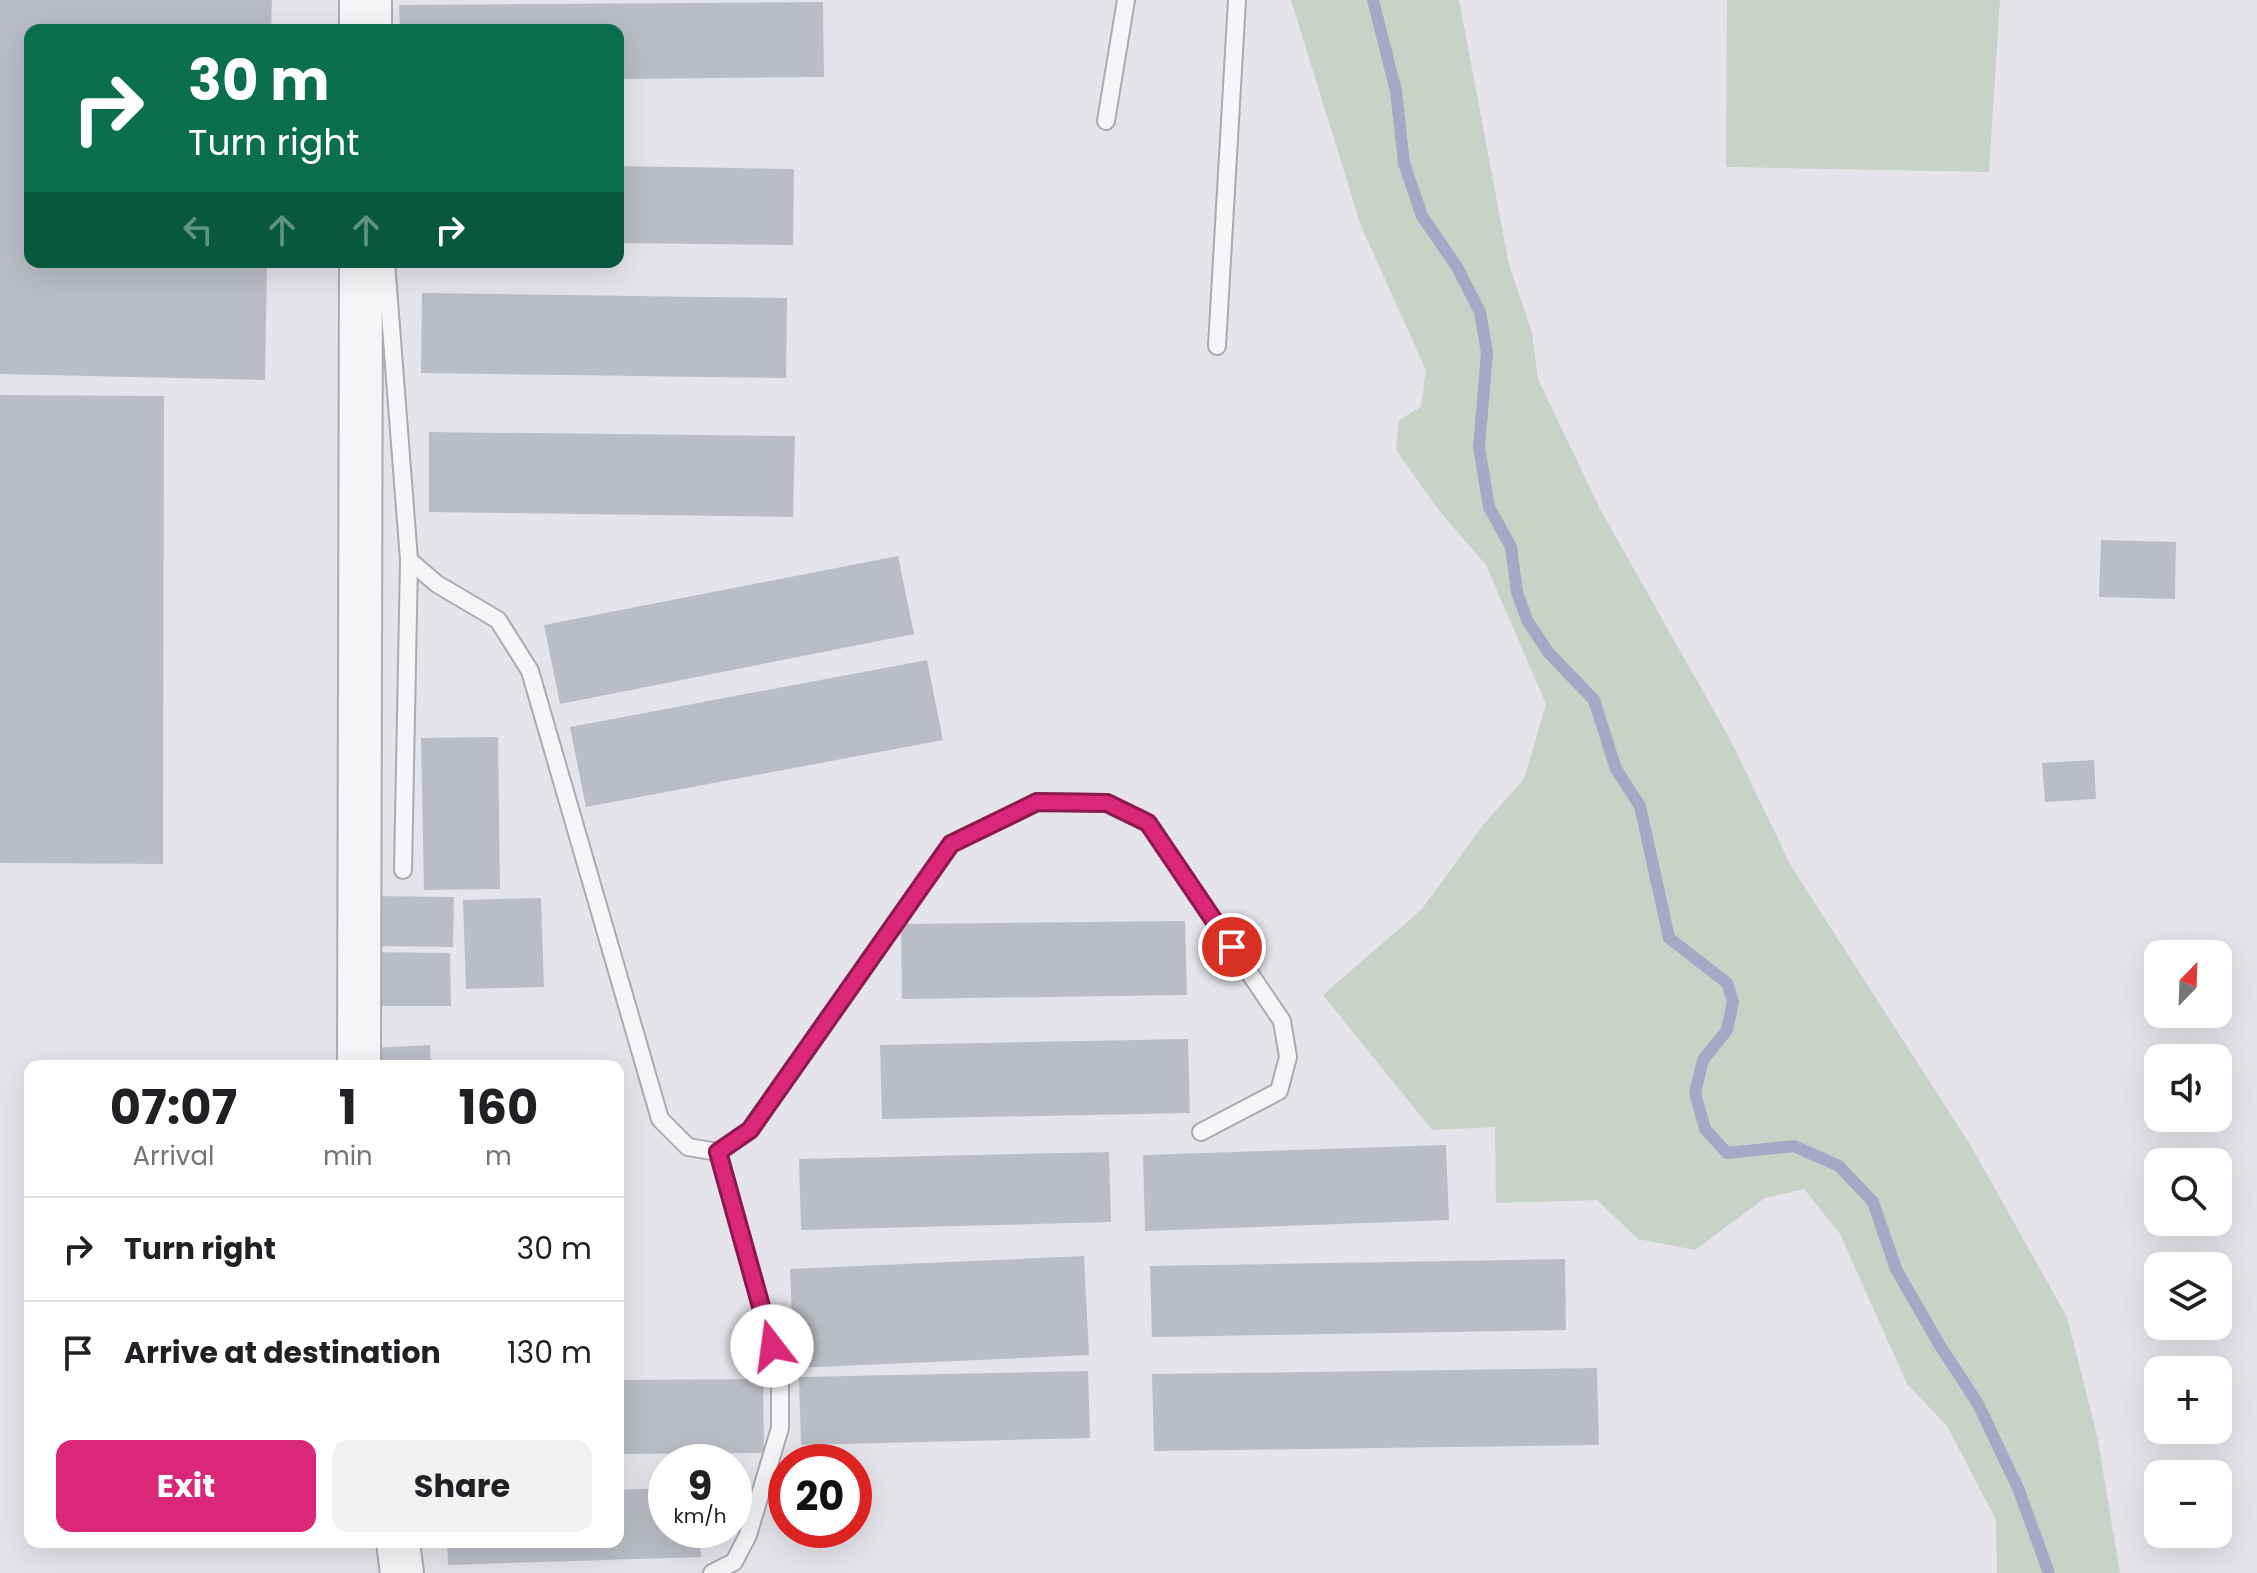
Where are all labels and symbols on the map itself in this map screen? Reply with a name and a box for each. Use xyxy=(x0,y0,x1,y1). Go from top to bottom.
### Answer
pin xyxy=(1198,913,1266,981)
north arrow xyxy=(2144,940,2232,1028)
position arrow xyxy=(730,1304,814,1388)
speed limit sign: 20 xyxy=(768,1444,872,1548)

